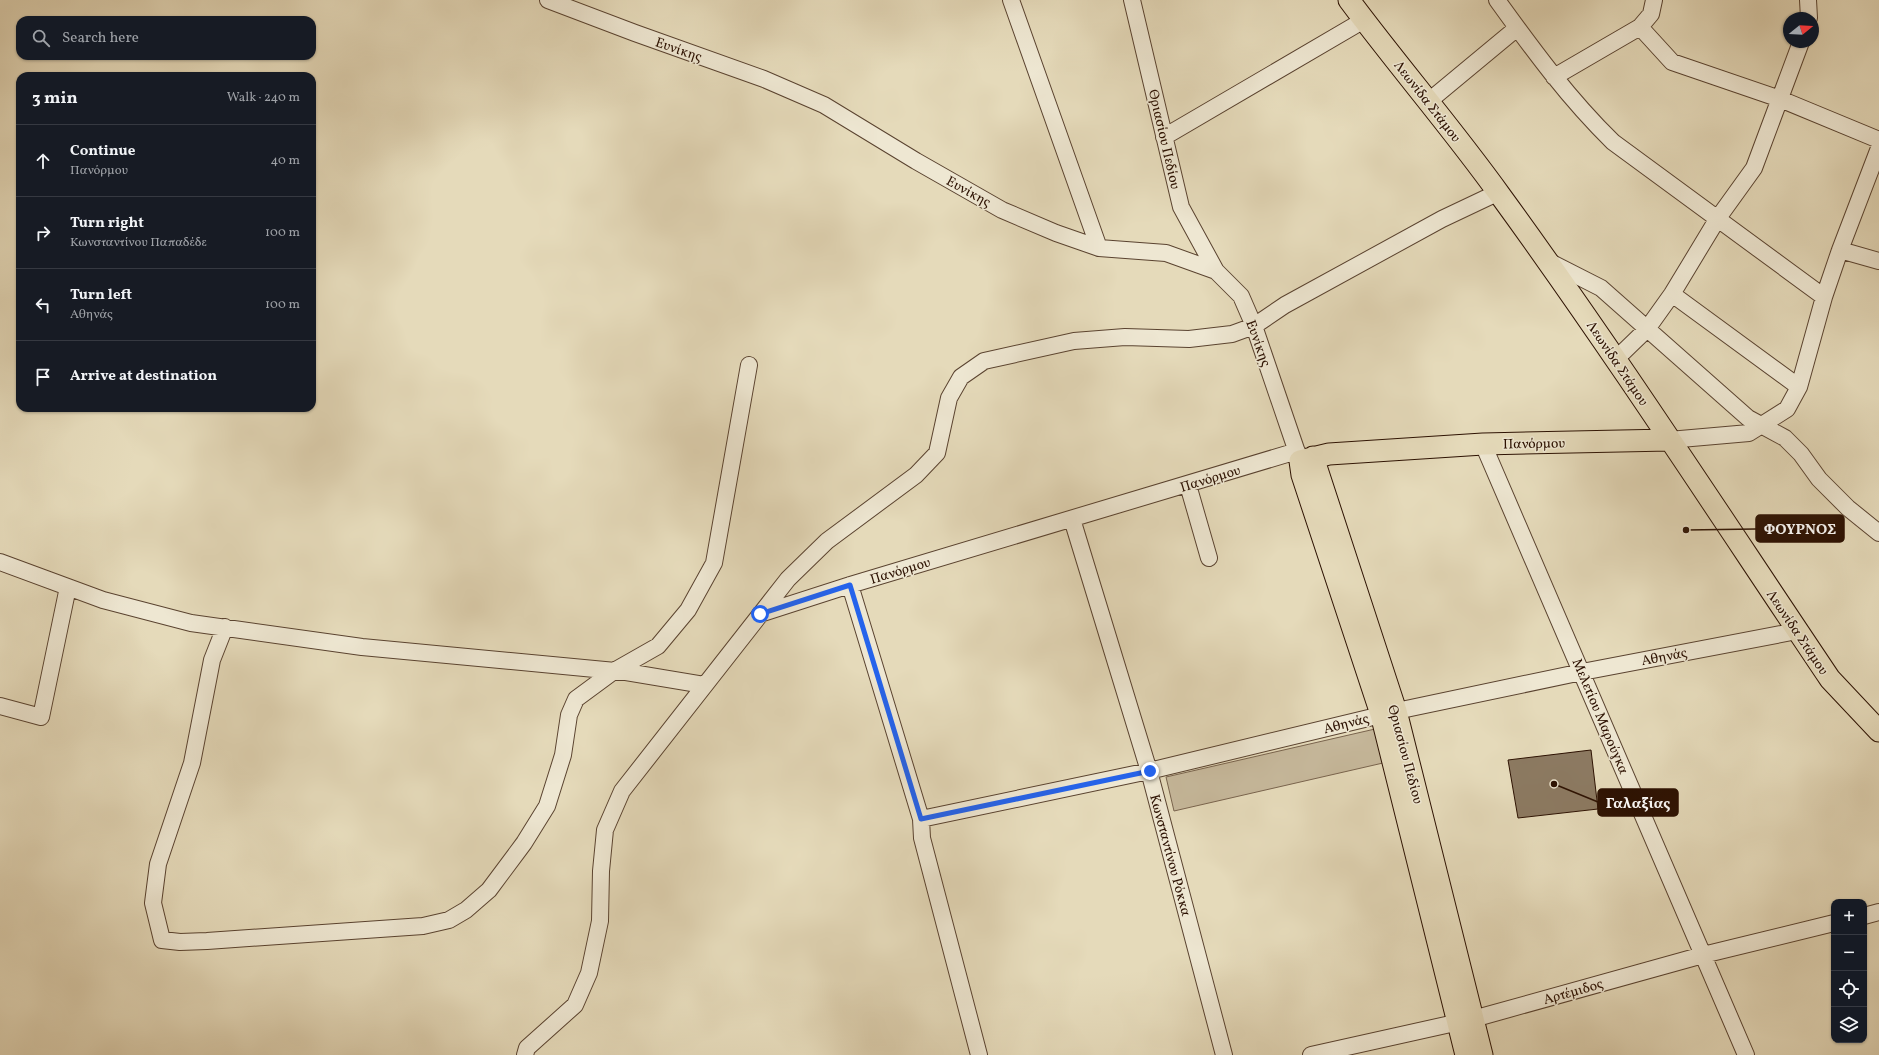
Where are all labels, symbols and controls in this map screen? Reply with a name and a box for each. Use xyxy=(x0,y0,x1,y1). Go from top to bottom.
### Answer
north arrow xyxy=(1783,12,1819,48)
search box xyxy=(16,16,316,60)
icon: search xyxy=(30,27,52,49)
text: Search here xyxy=(62,28,139,49)
street label: Ευνίκης xyxy=(652,34,705,67)
street label: Λεωνίδα Στάμου xyxy=(1389,57,1465,147)
text: 3 min xyxy=(32,87,78,110)
street label: Θριασίου Πεδίου xyxy=(1143,88,1184,191)
text: Walk · 240 m xyxy=(227,89,300,107)
text: Continue xyxy=(70,141,135,162)
icon: ahead xyxy=(32,150,54,172)
text: 40 m xyxy=(271,152,300,170)
text: Πανόρμου xyxy=(70,162,128,180)
street label: Ευνίκης xyxy=(942,172,994,212)
text: Turn right xyxy=(70,213,144,234)
icon: right xyxy=(32,222,54,244)
text: 100 m xyxy=(265,224,300,242)
text: Κωνσταντίνου Παπαδέδε xyxy=(70,234,207,252)
text: Turn left xyxy=(70,285,132,306)
icon: left xyxy=(32,294,54,316)
text: 100 m xyxy=(265,296,300,314)
text: Αθηνάς xyxy=(70,306,113,324)
street label: Ευνίκης xyxy=(1240,317,1275,370)
street label: Λεωνίδα Στάμου xyxy=(1581,318,1652,410)
icon: arrive xyxy=(32,366,54,388)
text: Arrive at destination xyxy=(70,366,217,387)
street label: Πανόρμου xyxy=(1503,434,1566,455)
street label: Πανόρμου xyxy=(1178,461,1243,498)
callout: ΦΟΥΡΝΟΣ xyxy=(1756,515,1844,542)
text: ΦΟΥΡΝΟΣ xyxy=(1764,520,1836,541)
street label: Πανόρμου xyxy=(868,553,933,590)
street label: Λεωνίδα Στάμου xyxy=(1761,587,1832,679)
route start xyxy=(751,605,769,623)
street label: Αθηνάς xyxy=(1640,644,1689,671)
street label: Μελετίου Μαρούγκα xyxy=(1567,656,1633,778)
street label: Θριασίου Πεδίου xyxy=(1382,703,1427,806)
street label: Αθηνάς xyxy=(1322,710,1371,739)
route end xyxy=(1141,762,1159,780)
callout: Γαλαξίας xyxy=(1598,789,1678,816)
street label: Κωνσταντίνου Ρόκκα xyxy=(1144,792,1195,919)
text: Γαλαξίας xyxy=(1606,794,1670,815)
map controls xyxy=(1831,899,1867,1043)
button: + xyxy=(1831,899,1867,935)
button: − xyxy=(1831,935,1867,971)
button: locate xyxy=(1831,971,1867,1007)
street label: Αρτέμιδος xyxy=(1541,975,1606,1010)
button: layers xyxy=(1831,1007,1867,1043)

